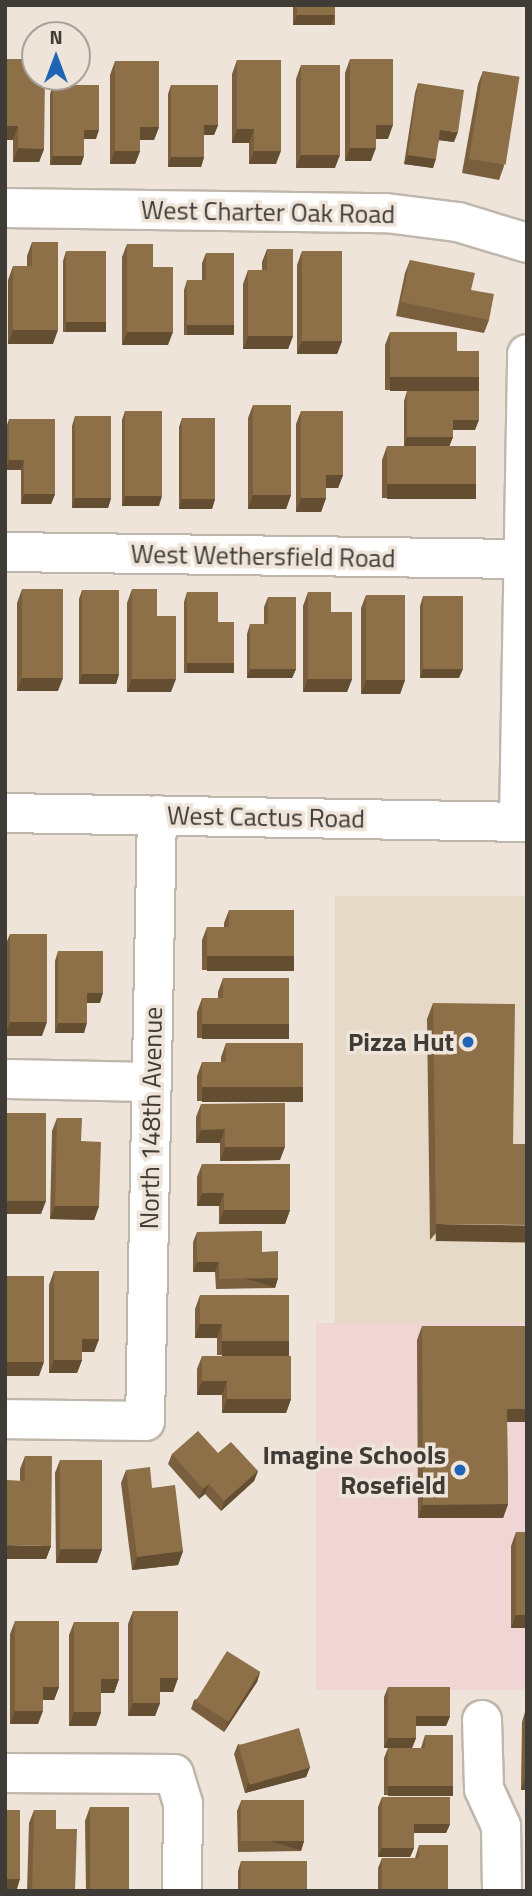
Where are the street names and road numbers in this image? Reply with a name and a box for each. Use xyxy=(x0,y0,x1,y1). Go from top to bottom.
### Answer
street label: West Charter Oak Road xyxy=(141,194,395,230)
street label: West Wethersfield Road xyxy=(130,538,396,574)
street label: West Cactus Road xyxy=(167,800,365,834)
street label: North 148th Avenue xyxy=(133,1006,169,1230)

